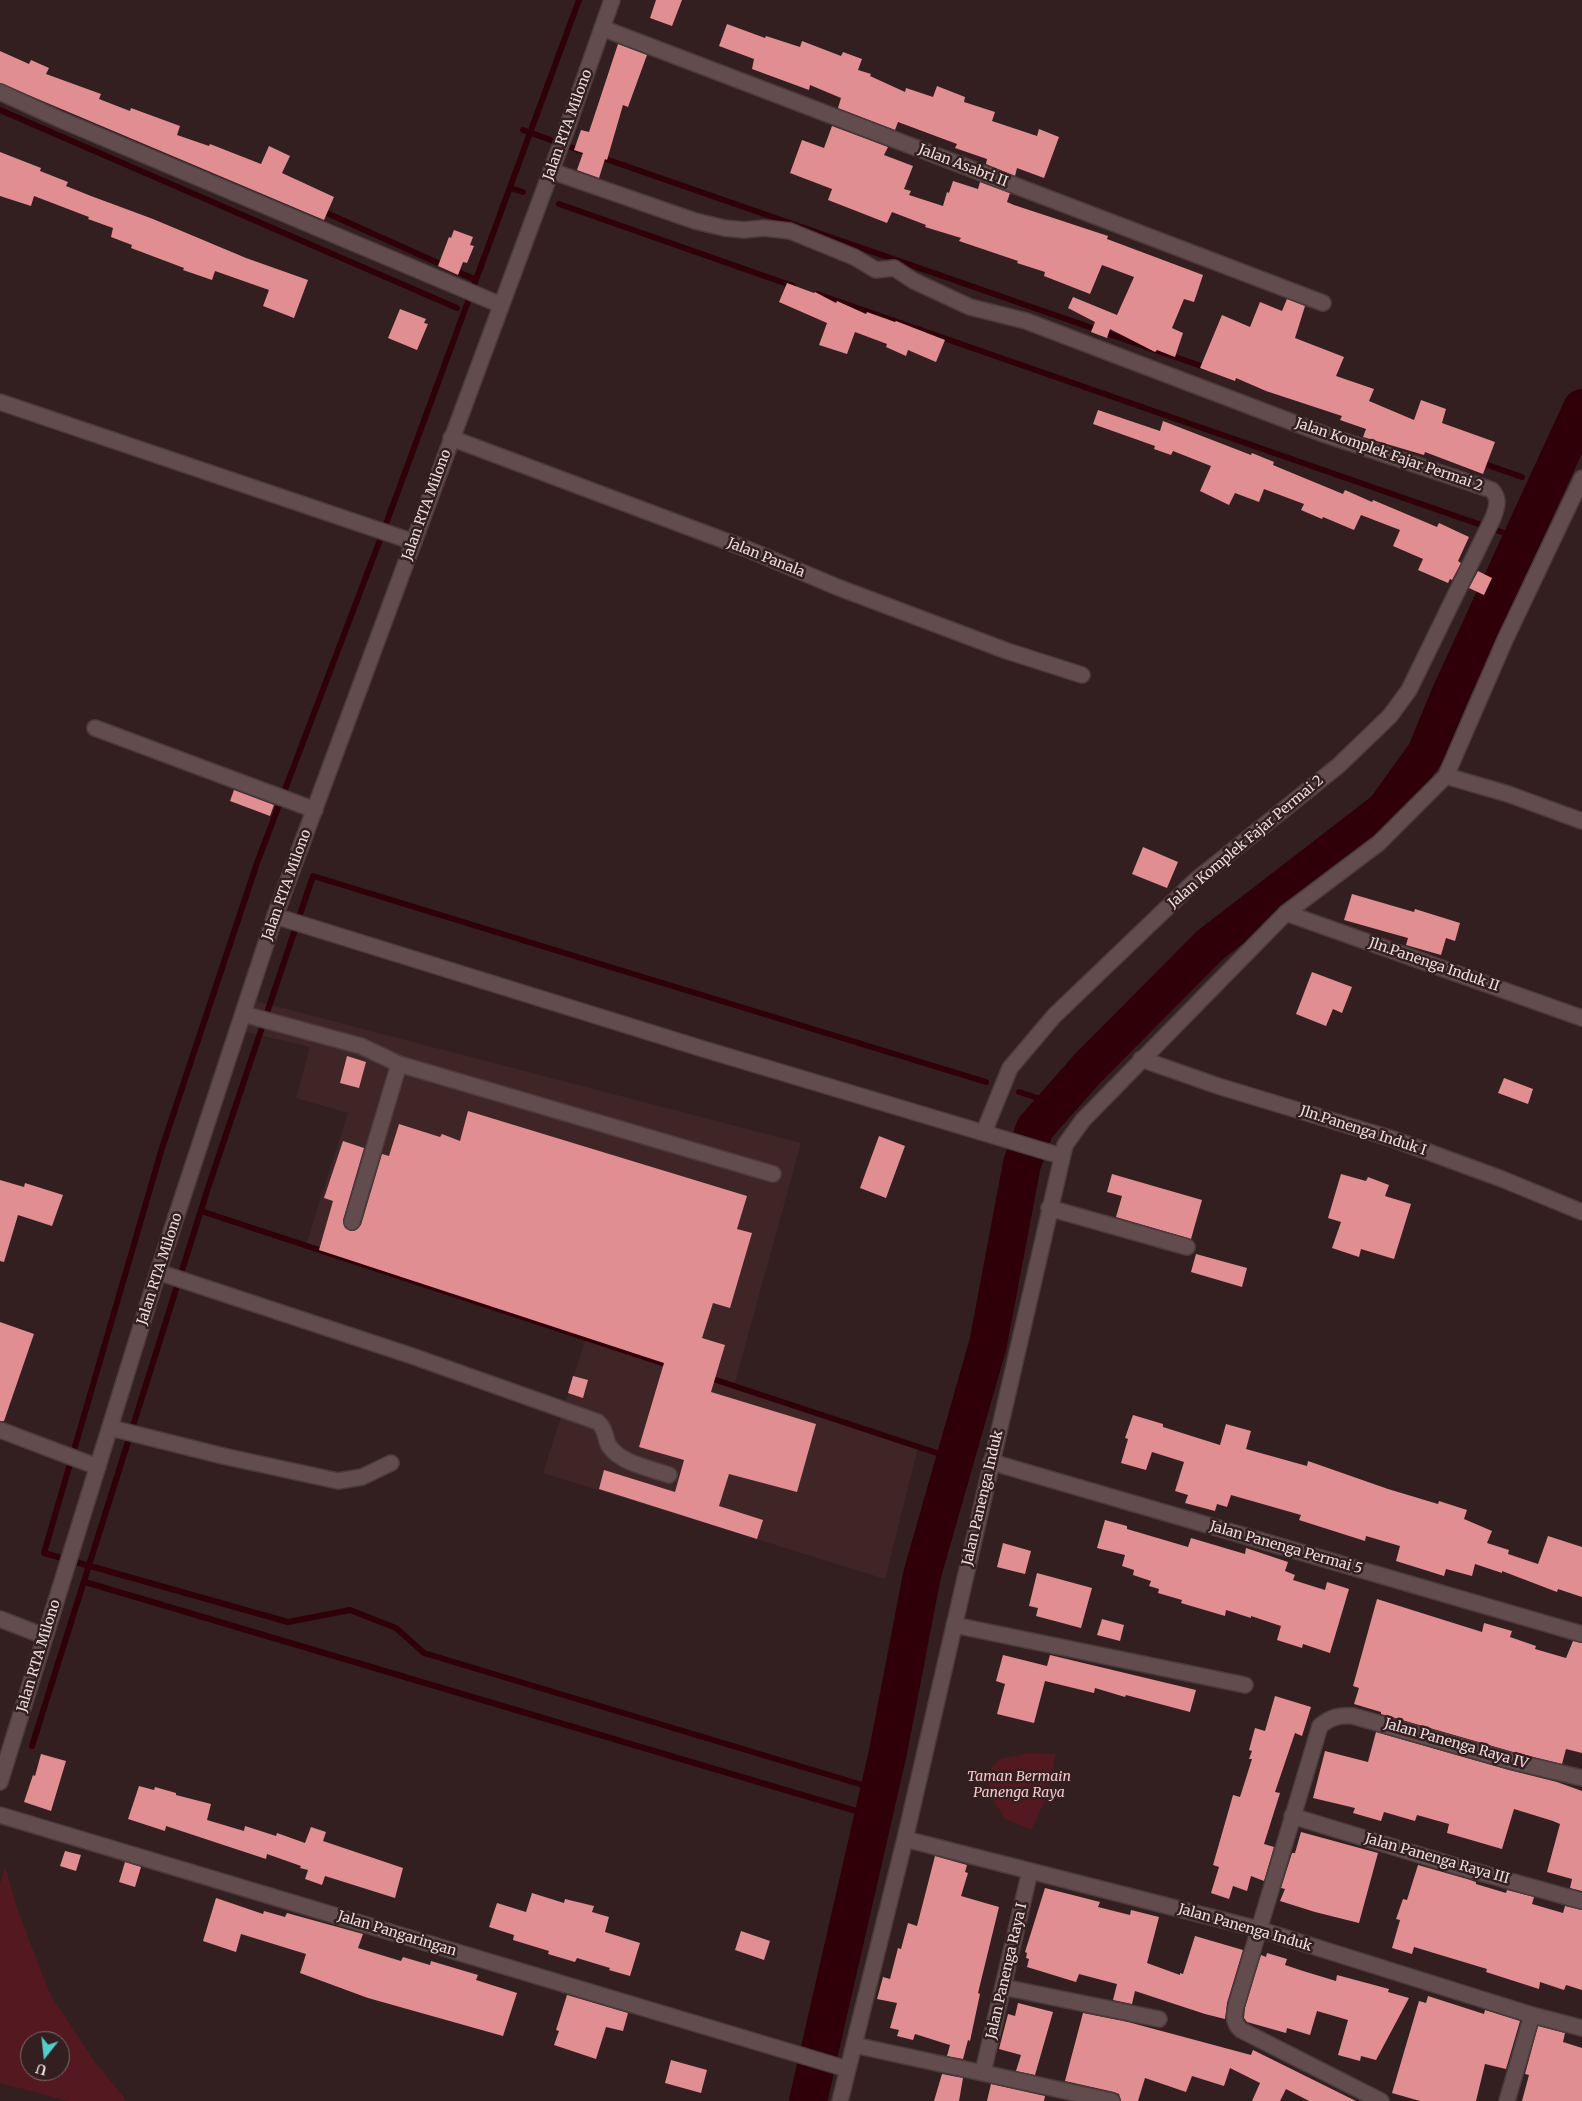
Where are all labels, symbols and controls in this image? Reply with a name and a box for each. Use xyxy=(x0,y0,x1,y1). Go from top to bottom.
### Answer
street label: Jalan RTA Milono xyxy=(540,67,596,183)
street label: Jalan Asabri II xyxy=(916,141,1010,191)
street label: Jalan Komplek Fajar Permai 2 xyxy=(1293,415,1485,495)
street label: Jalan RTA Milono xyxy=(399,447,455,563)
street label: Jalan Panala xyxy=(725,535,807,581)
street label: Jalan Komplek Fajar Permai 2 xyxy=(1165,772,1327,912)
street label: Jalan RTA Milono xyxy=(259,827,315,943)
street label: Jln.Panenga Induk II xyxy=(1366,935,1502,995)
street label: Jln.Panenga Induk I xyxy=(1298,1103,1428,1159)
street label: Jalan RTA Milono xyxy=(134,1211,186,1327)
street label: Jalan Panenga Induk xyxy=(959,1429,1007,1567)
street label: Jalan Panenga Permai 5 xyxy=(1208,1518,1364,1578)
street label: Jalan RTA Milono xyxy=(14,1598,64,1714)
street label: Jalan Panenga Raya IV xyxy=(1382,1715,1530,1773)
park label: Taman Bermain Panenga Raya xyxy=(967,1769,1071,1801)
street label: Jalan Panenga Raya III xyxy=(1363,1830,1511,1888)
street label: Jalan Panenga Raya I xyxy=(983,1901,1031,2041)
street label: Jalan Panenga Induk xyxy=(1176,1901,1314,1955)
street label: Jalan Pangaringan xyxy=(336,1908,458,1960)
north arrow xyxy=(20,2031,70,2081)
text: U xyxy=(34,2059,49,2080)

